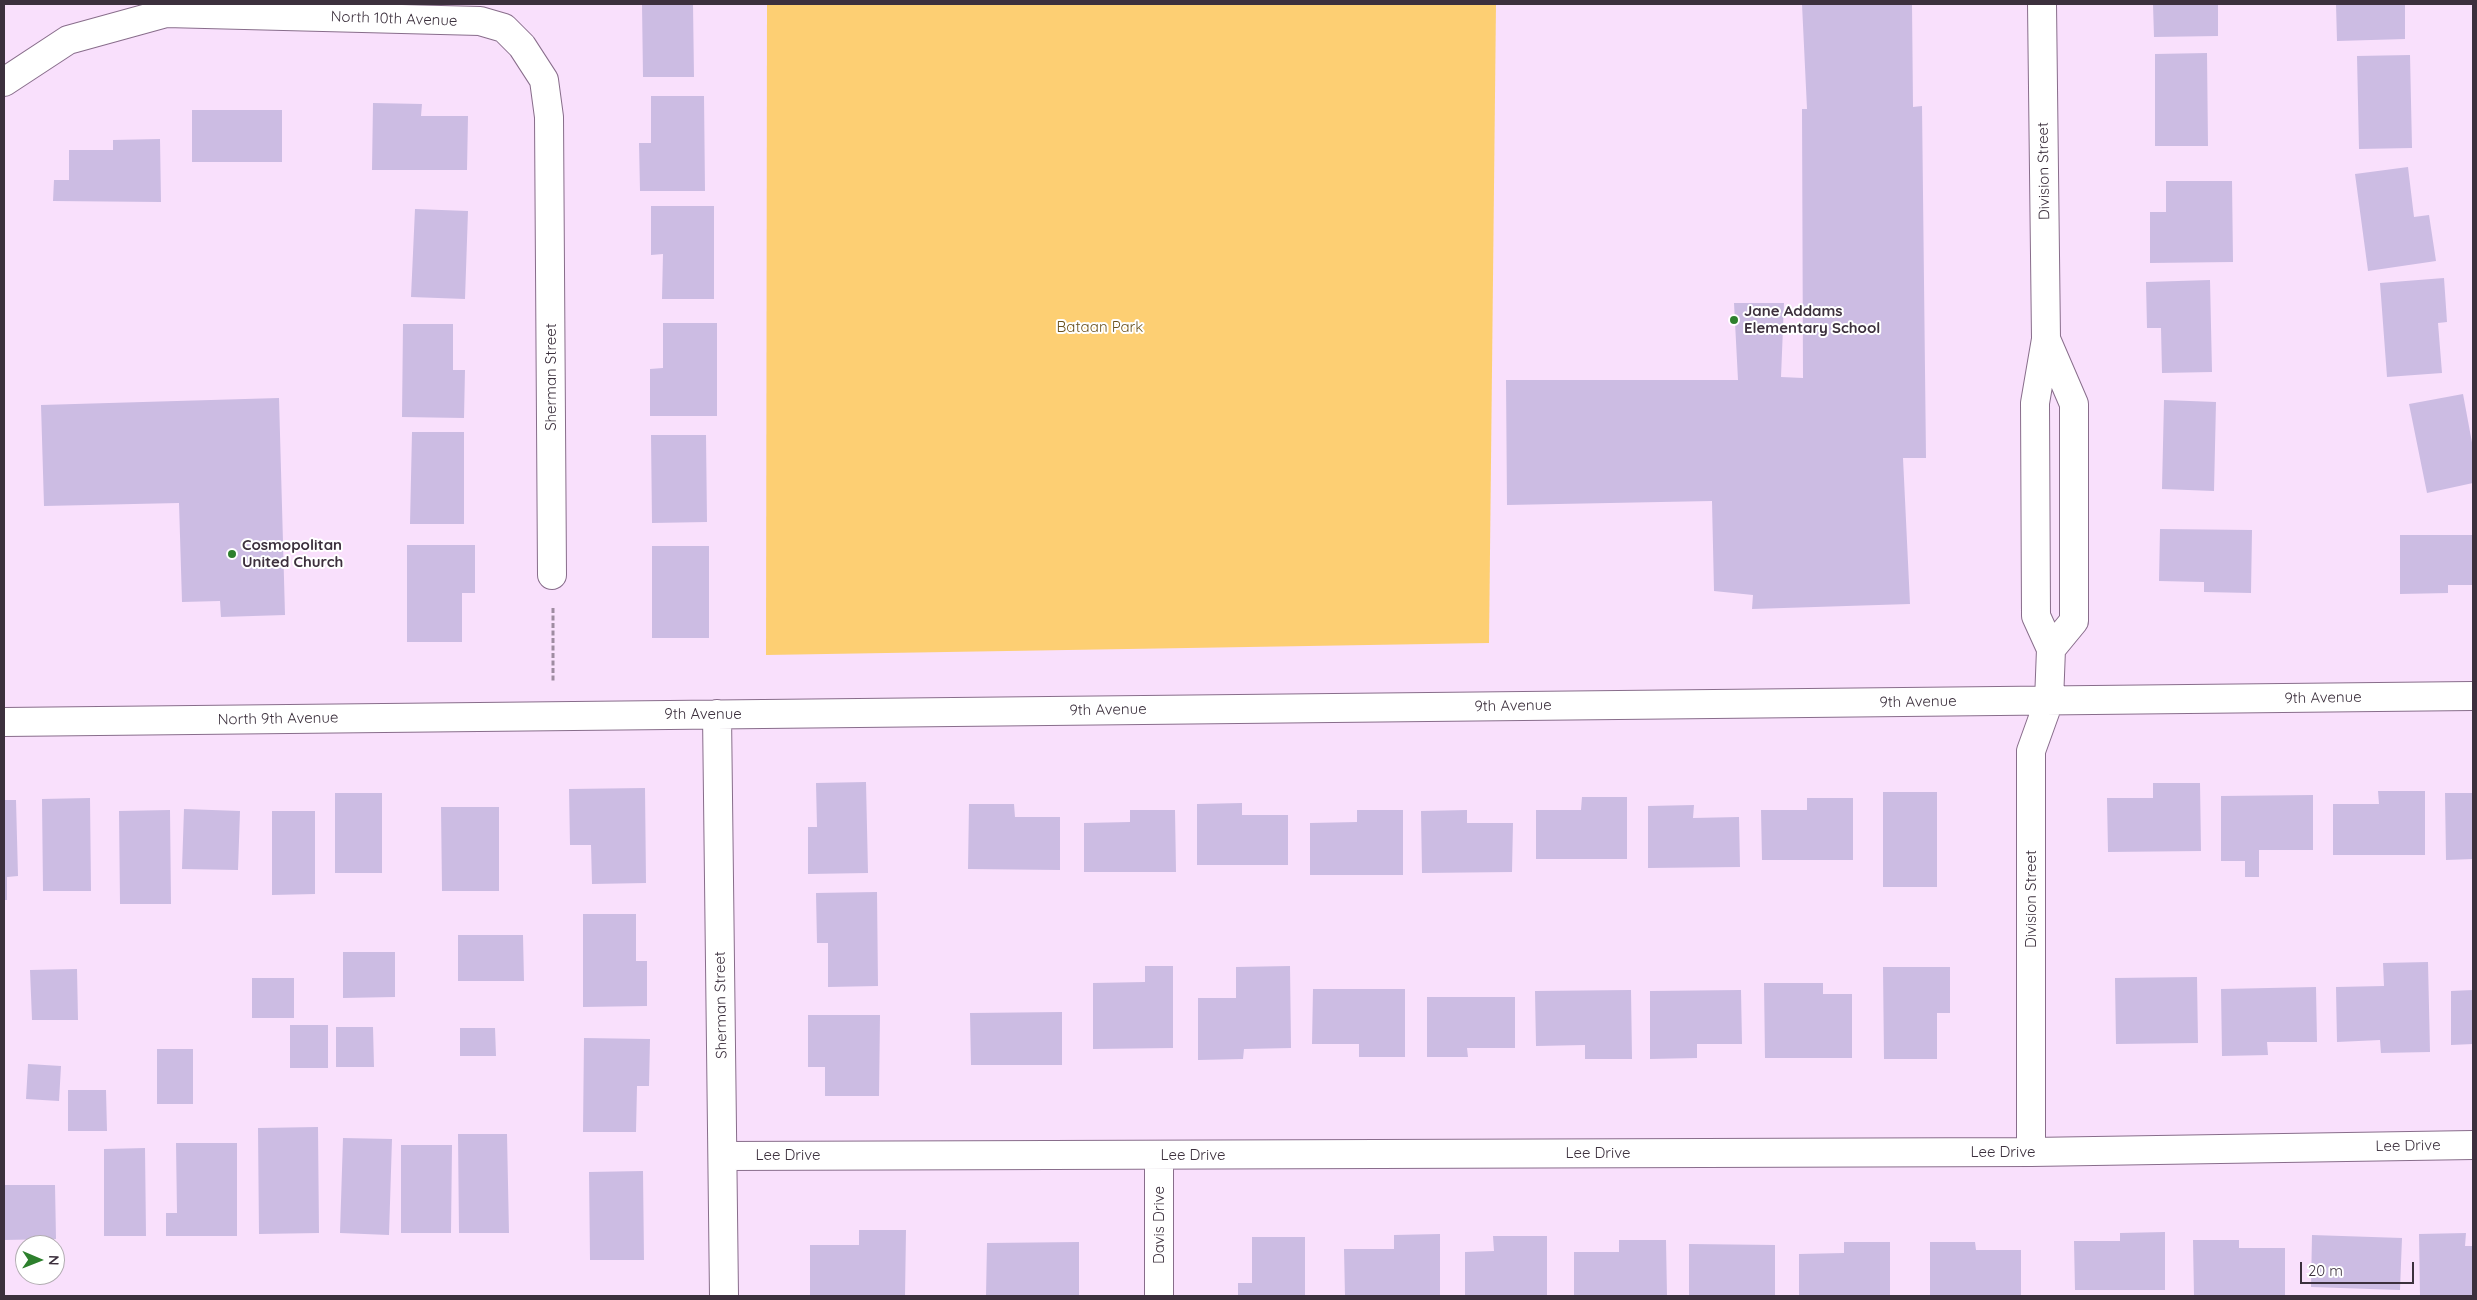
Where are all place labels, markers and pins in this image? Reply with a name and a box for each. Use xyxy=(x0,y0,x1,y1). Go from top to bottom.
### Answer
place label: Jane Addams Elementary School xyxy=(1744,302,1880,337)
marker: Jane Addams Elementary School xyxy=(1728,314,1740,326)
place label: Cosmopolitan United Church xyxy=(242,536,343,571)
marker: Cosmopolitan United Church xyxy=(226,548,238,560)

